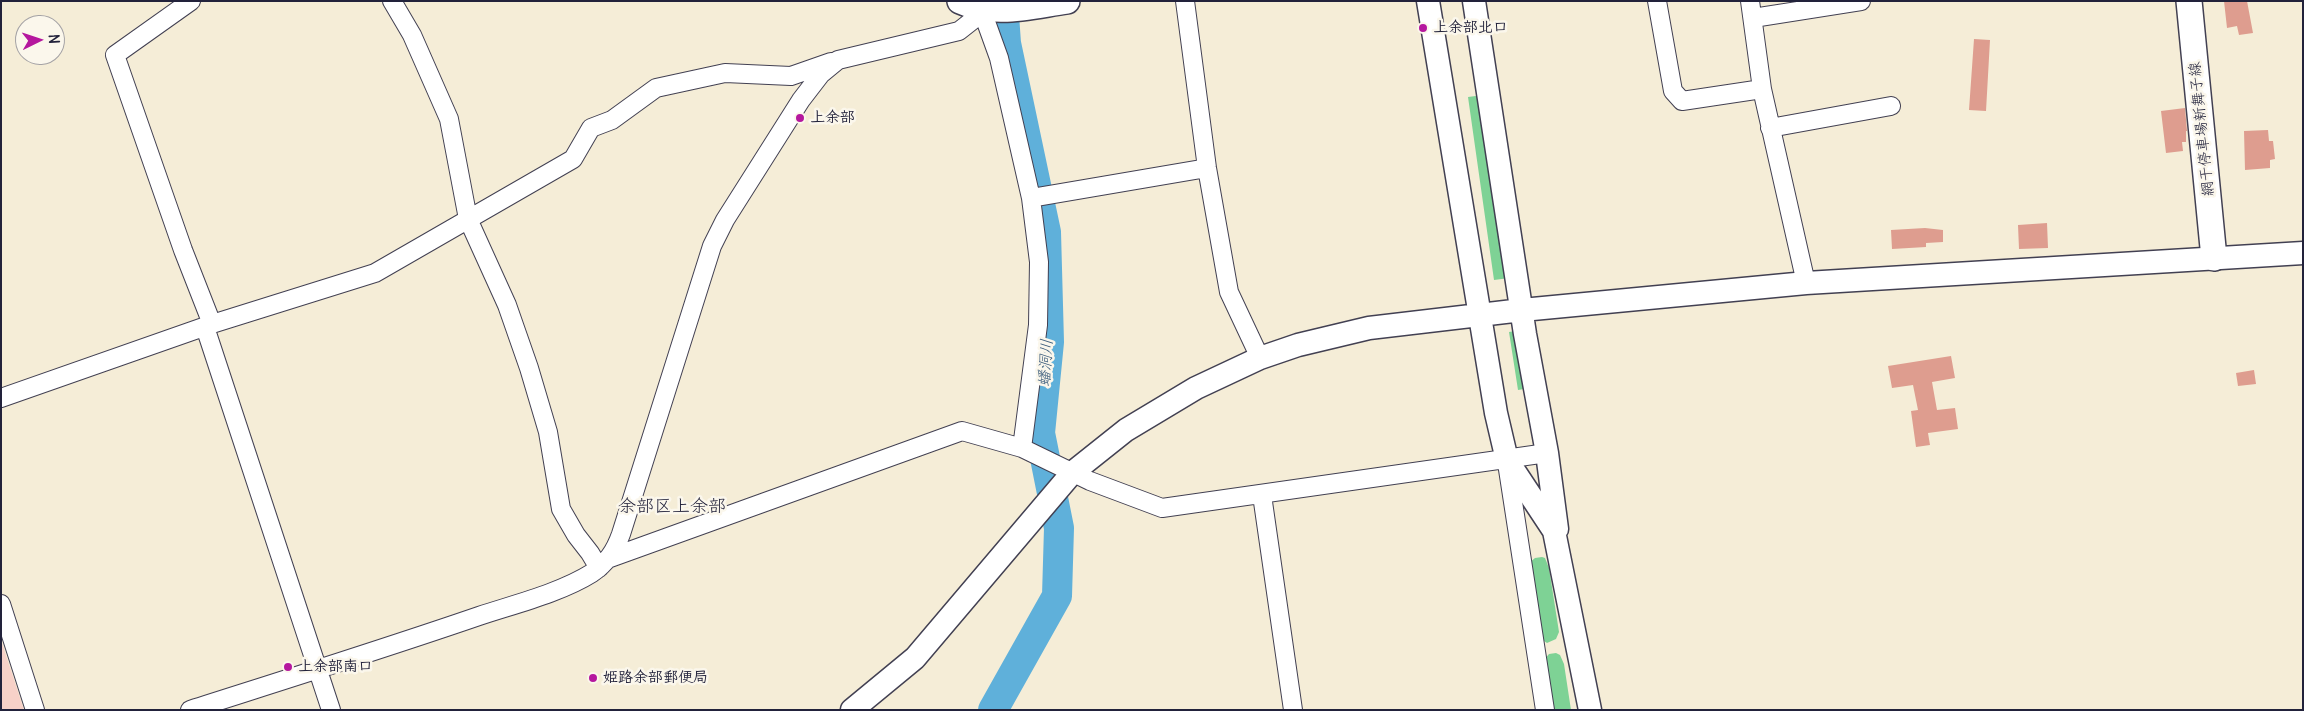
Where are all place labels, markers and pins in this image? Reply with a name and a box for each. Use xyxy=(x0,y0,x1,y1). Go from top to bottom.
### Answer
place label: 上余部北口 xyxy=(1433,19,1508,37)
marker: 上余部北口 xyxy=(1417,22,1429,34)
place label: 上余部 xyxy=(810,109,855,127)
marker: 上余部 xyxy=(794,112,806,124)
place label: 上余部南口 xyxy=(298,658,373,676)
marker: 上余部南口 xyxy=(282,661,294,673)
place label: 姫路余部郵便局 xyxy=(603,669,708,687)
marker: 姫路余部郵便局 xyxy=(587,672,599,684)

